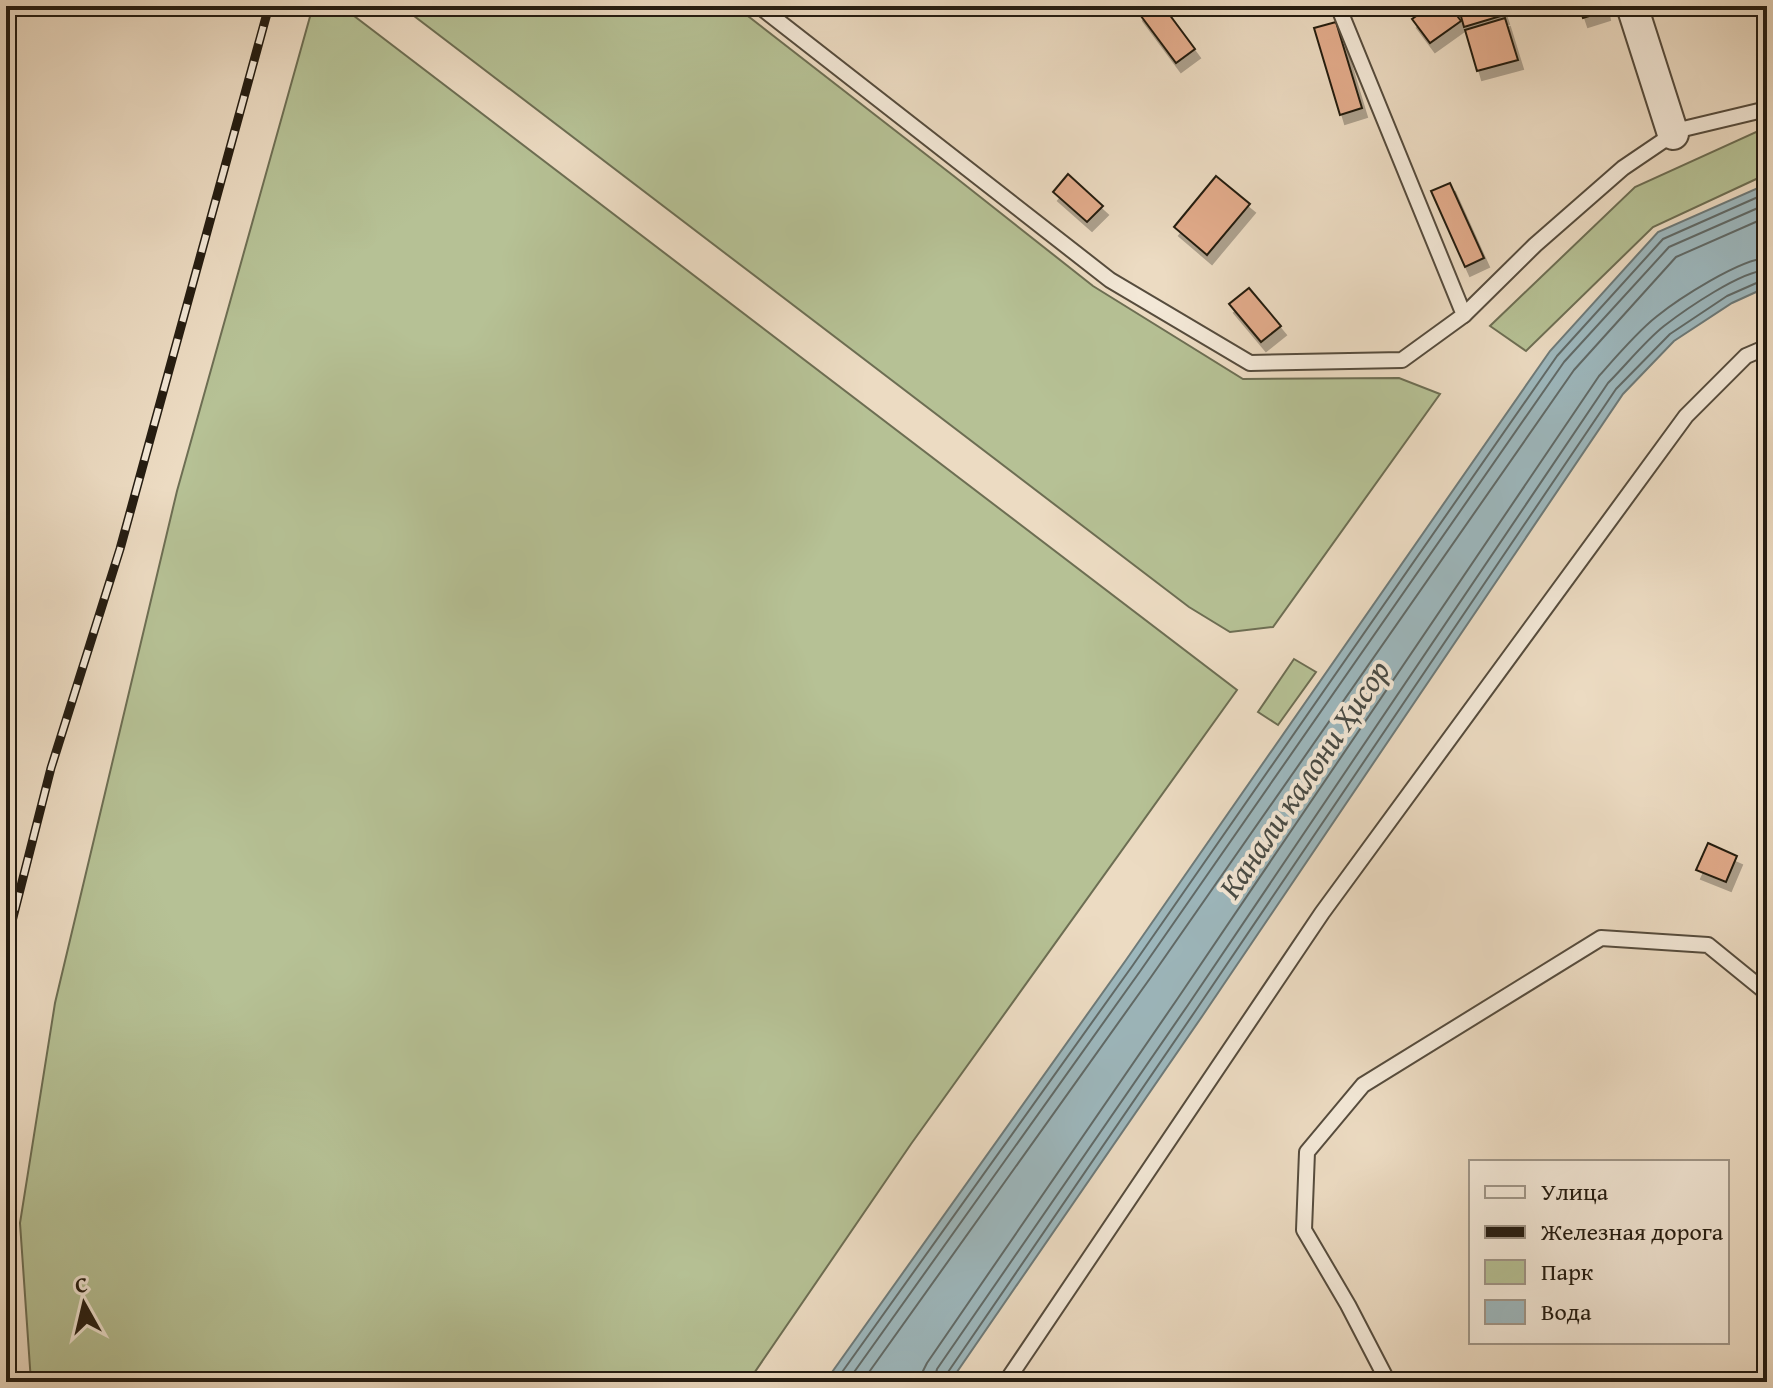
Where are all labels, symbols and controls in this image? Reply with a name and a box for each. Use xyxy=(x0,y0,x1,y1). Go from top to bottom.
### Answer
water label: Канали калони Ҳисор xyxy=(1206,650,1401,907)
legend xyxy=(1469,1160,1729,1344)
text: Улица xyxy=(1541,1174,1609,1209)
text: Железная дорога xyxy=(1540,1214,1724,1249)
text: Парк xyxy=(1541,1254,1594,1289)
north arrow xyxy=(44,1264,124,1344)
text: С xyxy=(73,1267,90,1301)
text: Вода xyxy=(1541,1294,1592,1329)

